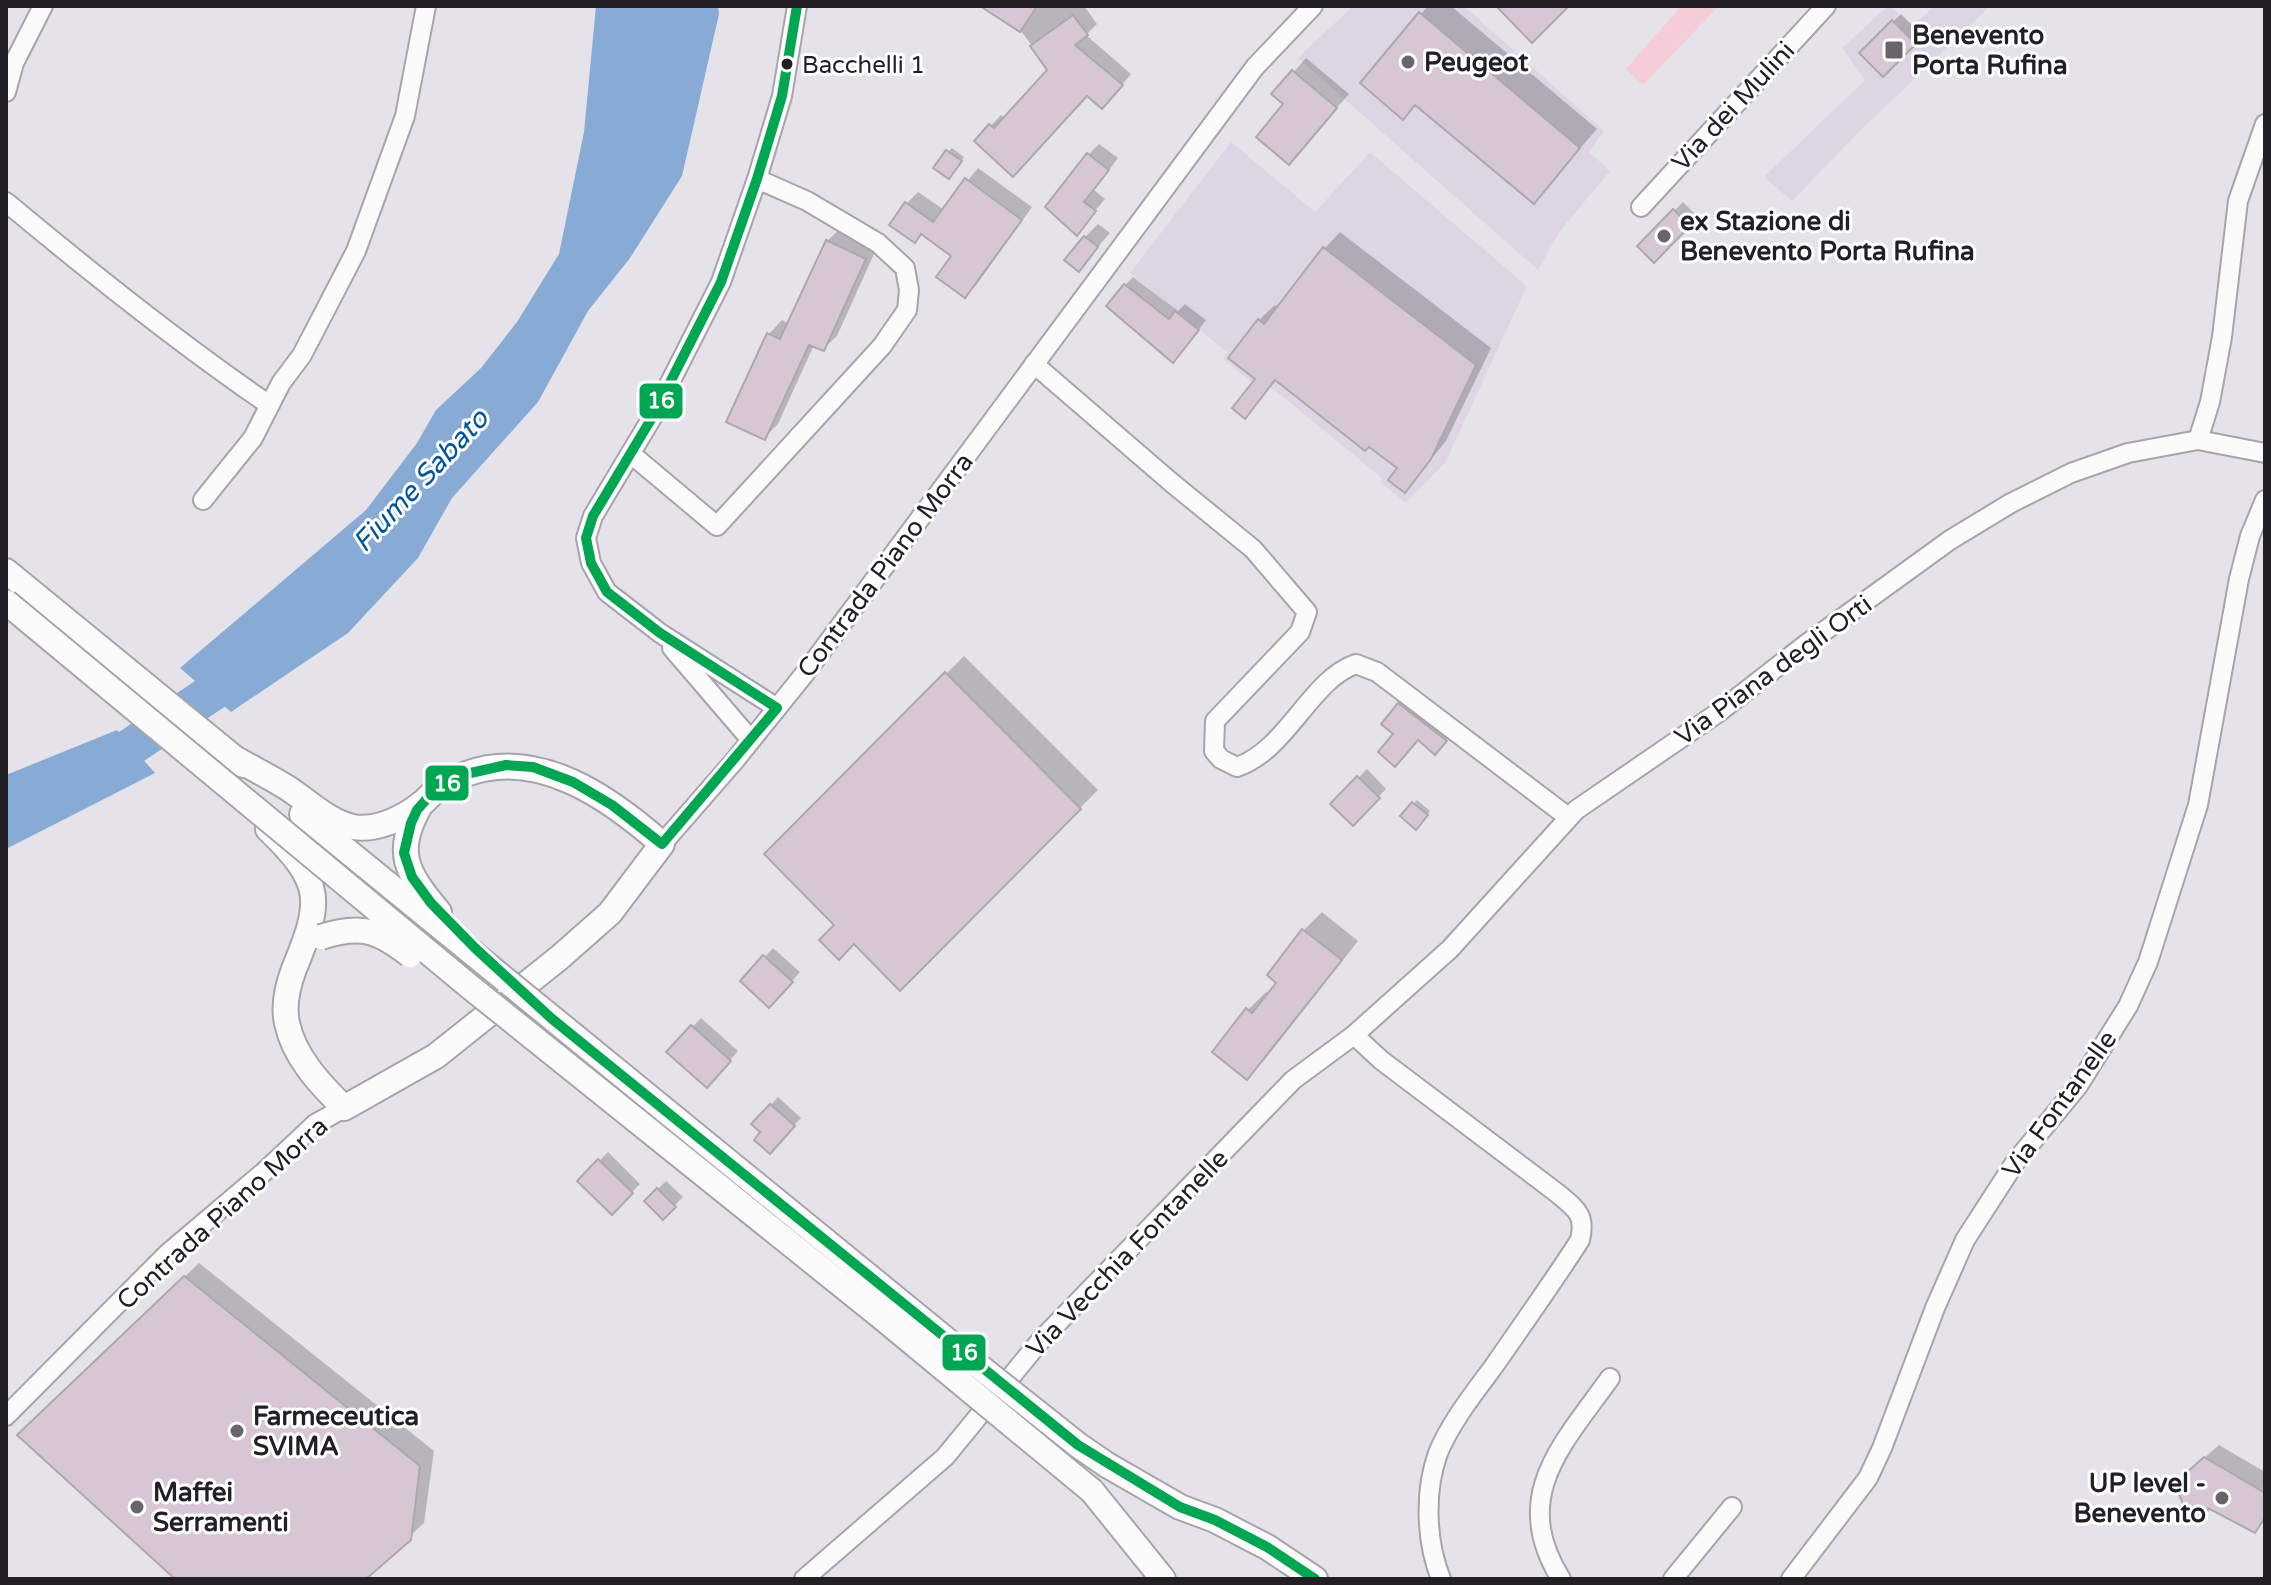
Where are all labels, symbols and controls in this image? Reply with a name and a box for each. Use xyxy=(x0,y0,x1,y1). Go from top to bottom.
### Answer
place label: Benevento Porta Rufina xyxy=(1912,20,2068,81)
street label: Via dei Mulini xyxy=(1665,35,1801,178)
marker: Benevento Porta Rufina xyxy=(1883,39,1905,61)
place label: Peugeot xyxy=(1424,47,1528,78)
place label: Bacchelli 1 xyxy=(802,51,925,80)
marker: Peugeot xyxy=(1399,53,1417,71)
marker: Bacchelli 1 xyxy=(779,56,795,72)
place label: ex Stazione di Benevento Porta Rufina xyxy=(1680,206,1975,267)
marker: ex Stazione di Benevento Porta Rufina xyxy=(1655,227,1673,245)
line badge: 16 xyxy=(638,382,684,420)
text: 16 xyxy=(647,388,675,414)
water label: Fiume Sabato xyxy=(346,401,497,559)
street label: Contrada Piano Morra xyxy=(791,447,980,684)
street label: Via Piana degli Orti xyxy=(1669,589,1878,752)
line badge: 16 xyxy=(424,764,470,802)
text: 16 xyxy=(433,771,461,797)
street label: Via Fontanelle xyxy=(1996,1025,2123,1184)
street label: Contrada Piano Morra xyxy=(110,1110,334,1316)
street label: Via Vecchia Fontanelle xyxy=(1020,1143,1235,1364)
line badge: 16 xyxy=(941,1333,987,1372)
text: 16 xyxy=(950,1340,978,1366)
place label: Farmeceutica SVIMA xyxy=(253,1401,419,1462)
marker: Farmeceutica SVIMA xyxy=(228,1422,246,1440)
place label: UP level - Benevento xyxy=(2074,1468,2206,1529)
place label: Maffei Serramenti xyxy=(153,1477,289,1538)
marker: UP level - Benevento xyxy=(2213,1489,2231,1507)
marker: Maffei Serramenti xyxy=(128,1498,146,1516)

